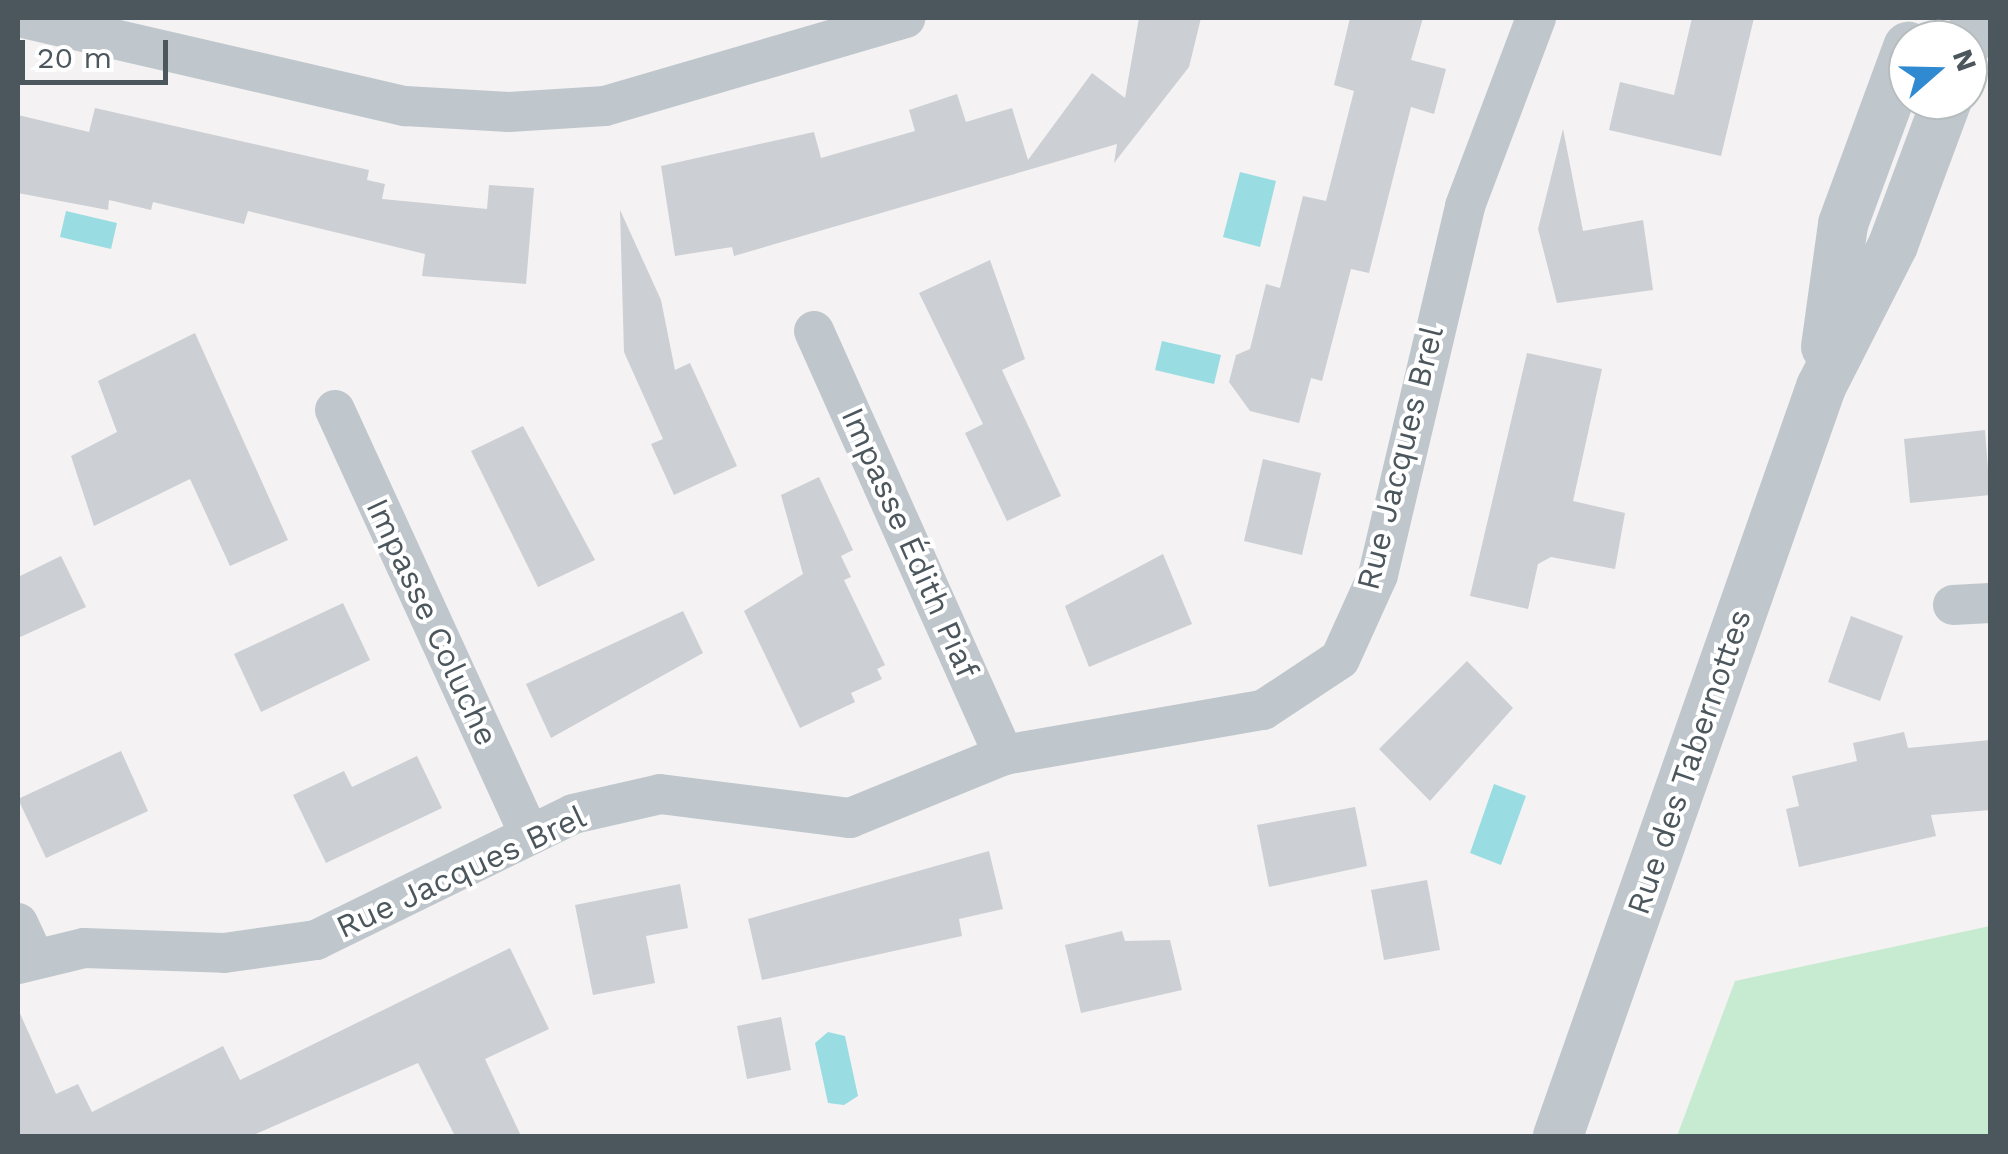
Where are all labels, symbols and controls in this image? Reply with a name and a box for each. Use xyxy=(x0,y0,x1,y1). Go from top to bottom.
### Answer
scale bar xyxy=(25,20,172,82)
north arrow xyxy=(1888,20,1988,120)
text: 20 m xyxy=(37,40,112,75)
text: N xyxy=(1946,45,1984,76)
street label: Rue Jacques Brel xyxy=(1349,322,1451,594)
street label: Impasse Édith Piaf xyxy=(833,402,987,684)
street label: Impasse Coluche xyxy=(358,492,506,752)
street label: Rue des Tabernottes xyxy=(1619,604,1759,920)
street label: Rue Jacques Brel xyxy=(330,797,592,947)

